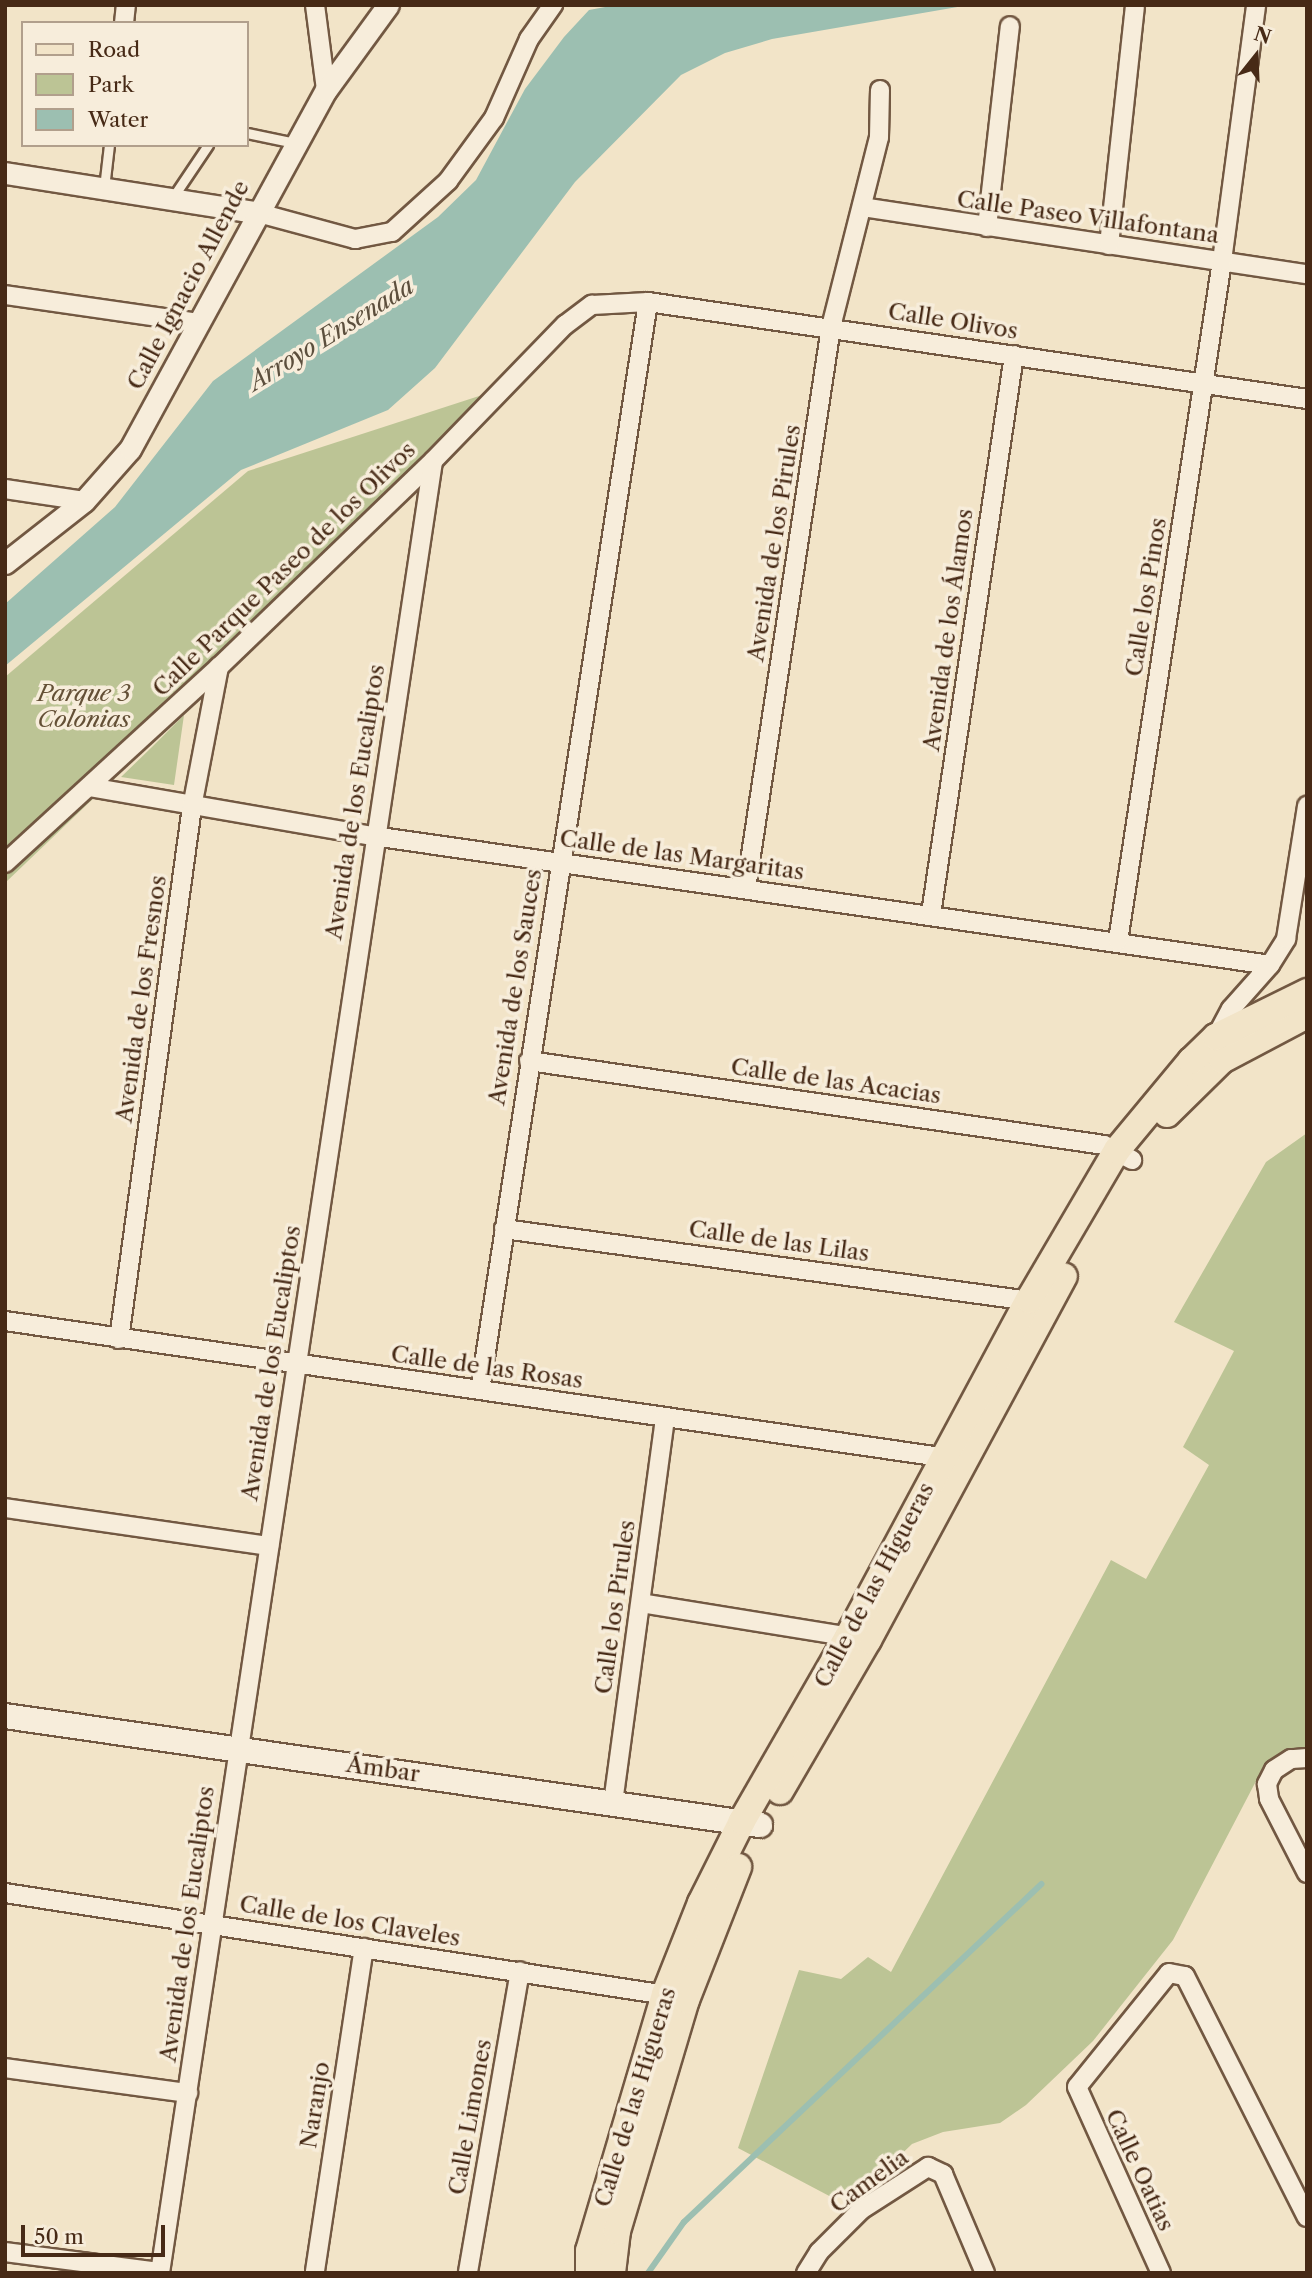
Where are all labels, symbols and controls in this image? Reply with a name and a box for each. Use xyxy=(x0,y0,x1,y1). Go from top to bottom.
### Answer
legend xyxy=(21,21,248,147)
north arrow xyxy=(1221,21,1291,91)
text: N xyxy=(1251,22,1274,49)
text: Road xyxy=(88,37,140,62)
text: Park xyxy=(88,72,134,97)
text: Water xyxy=(88,107,148,132)
street label: Calle Ignacio Allende xyxy=(121,175,255,395)
street label: Calle Paseo Villafontana xyxy=(955,185,1221,249)
water label: Arroyo Ensenada xyxy=(243,271,419,397)
street label: Calle Olivos xyxy=(886,297,1020,345)
street label: Avenida de los Pirules xyxy=(742,422,806,664)
street label: Calle Parque Paseo de los Olivos xyxy=(147,436,421,702)
street label: Avenida de los Álamos xyxy=(917,506,979,754)
street label: Calle los Pinos xyxy=(1120,516,1172,678)
street label: Avenida de los Eucaliptos xyxy=(320,662,390,942)
park label: Parque 3 Colonias xyxy=(38,679,130,733)
street label: Calle de las Margaritas xyxy=(558,824,806,886)
street label: Avenida de los Sauces xyxy=(483,867,547,1107)
street label: Avenida de los Fresnos xyxy=(110,873,172,1125)
street label: Calle de las Acacias xyxy=(729,1053,943,1109)
street label: Calle de las Lilas xyxy=(687,1215,871,1267)
street label: Avenida de los Eucaliptos xyxy=(236,1223,306,1503)
street label: Calle de las Rosas xyxy=(389,1340,585,1394)
street label: Calle de las Higueras xyxy=(808,1478,940,1692)
street label: Calle los Pirules xyxy=(589,1518,641,1696)
street label: Ámbar xyxy=(344,1750,422,1788)
street label: Avenida de los Eucaliptos xyxy=(154,1784,220,2064)
street label: Calle de los Claveles xyxy=(238,1890,462,1952)
street label: Calle de las Higueras xyxy=(588,1984,682,2210)
street label: Calle Limones xyxy=(443,2037,497,2197)
street label: Naranjo xyxy=(295,2060,335,2150)
street label: Calle Oatias xyxy=(1100,2105,1180,2235)
street label: Camelia xyxy=(824,2143,914,2219)
scale bar xyxy=(24,2212,168,2256)
text: 50 m xyxy=(34,2224,84,2249)

